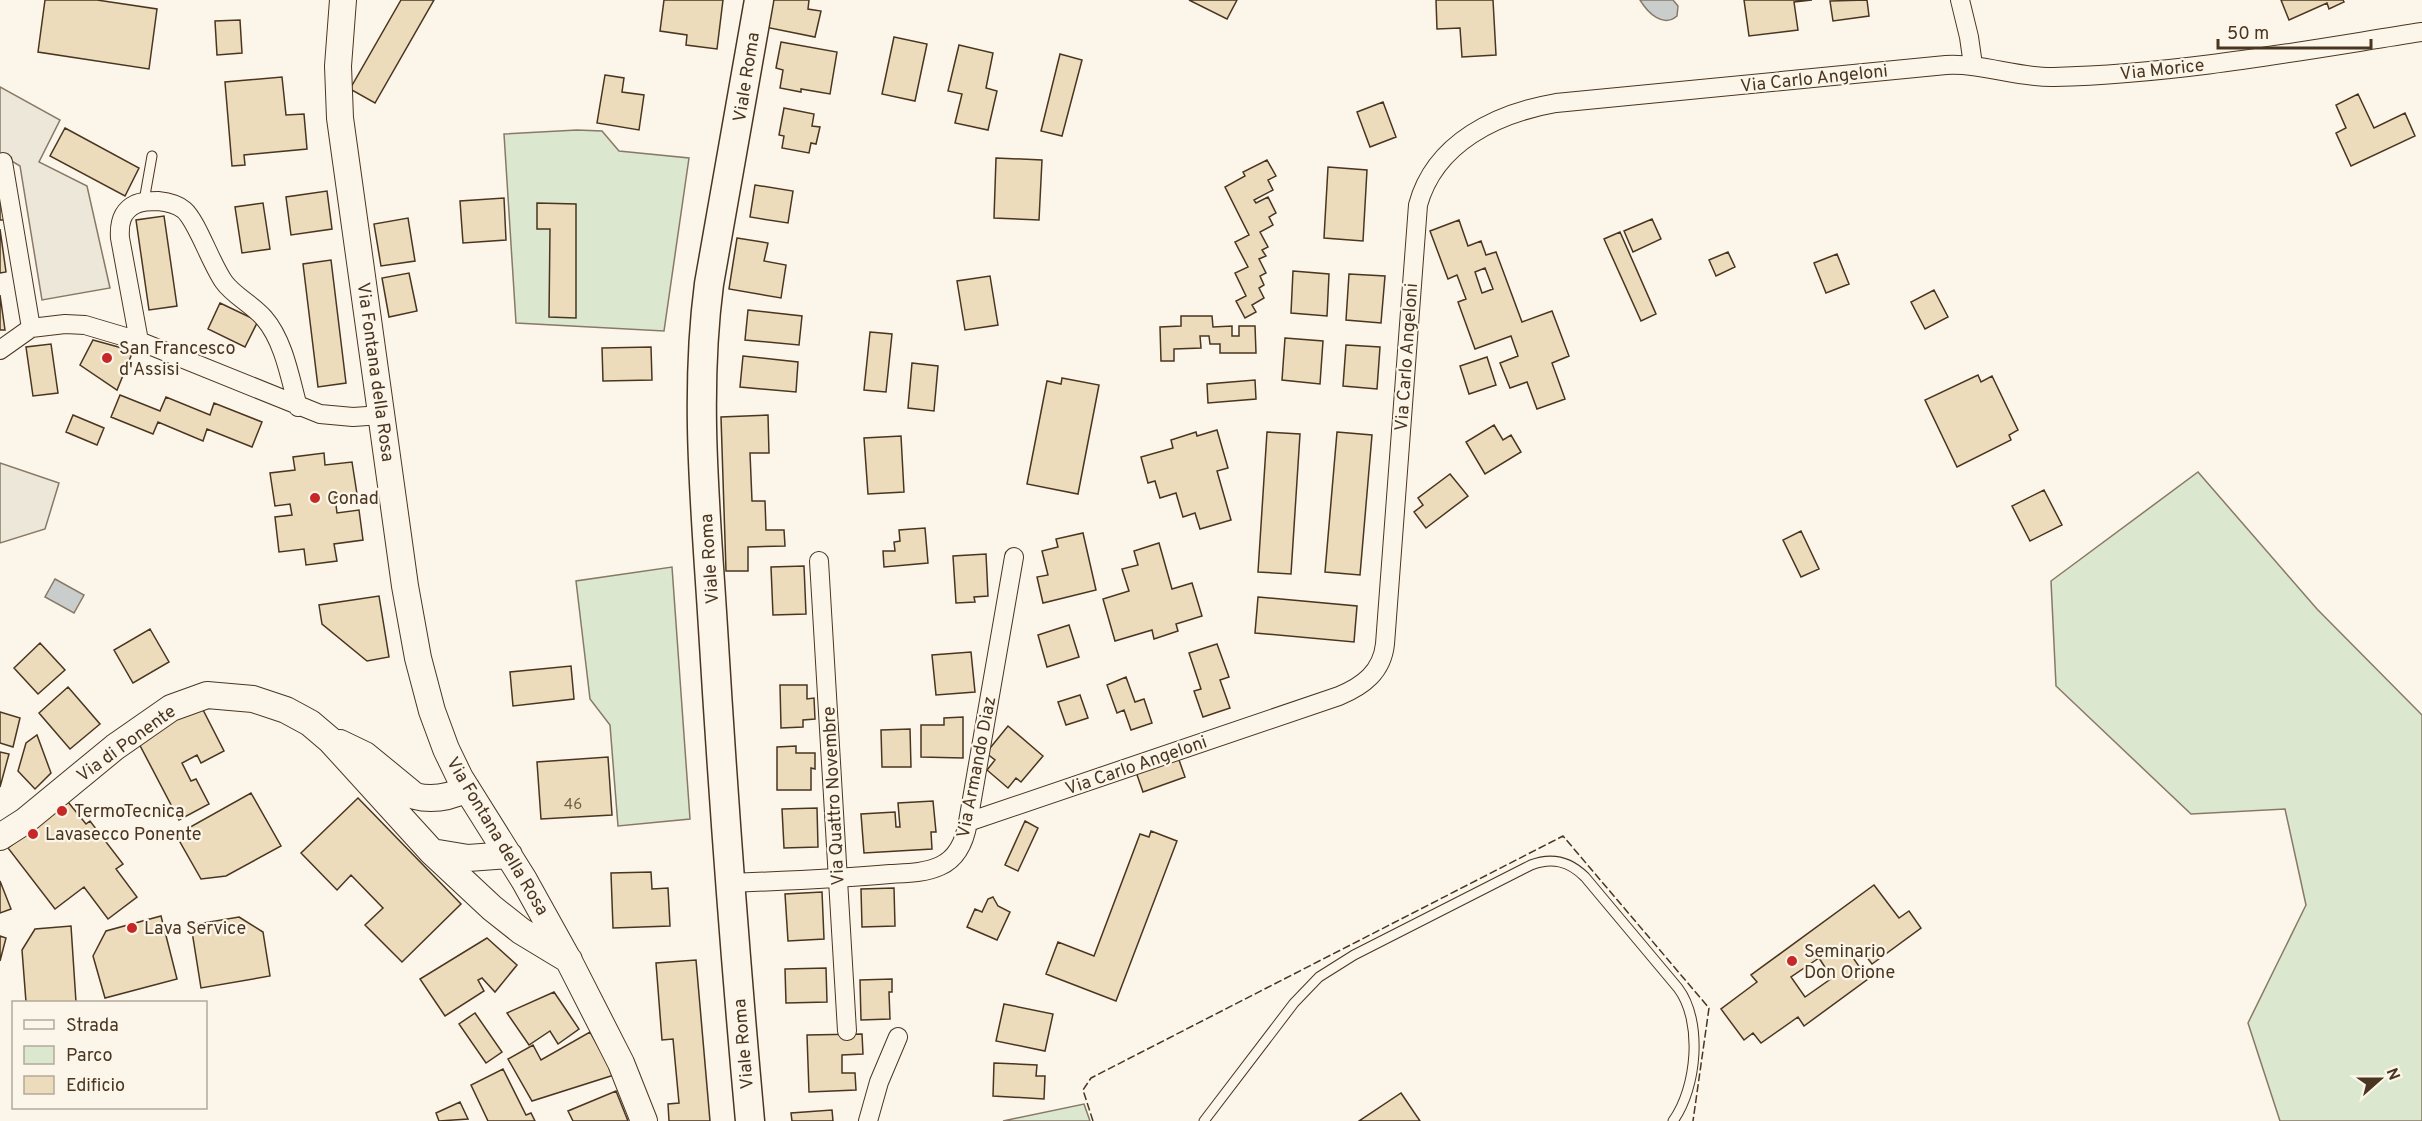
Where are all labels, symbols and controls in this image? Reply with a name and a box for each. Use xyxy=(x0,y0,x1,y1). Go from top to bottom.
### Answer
scale bar xyxy=(2218,12,2371,50)
text: 50 m xyxy=(2227,23,2269,46)
street label: Viale Roma xyxy=(729,31,766,124)
street label: Via Morice xyxy=(2119,55,2206,86)
street label: Via Carlo Angeloni xyxy=(1739,60,1889,99)
street label: Via Fontana della Rosa xyxy=(351,281,398,463)
street label: Via Carlo Angeloni xyxy=(1391,282,1424,432)
place label: San Francesco d'Assisi xyxy=(119,338,235,382)
marker: San Francesco d'Assisi xyxy=(100,351,114,365)
place label: Conad xyxy=(327,488,379,511)
marker: Conad xyxy=(308,491,322,505)
street label: Viale Roma xyxy=(696,513,725,605)
street label: Via Armando Diaz xyxy=(952,695,1002,840)
street label: Via di Ponente xyxy=(73,701,181,788)
street label: Via Quattro Novembre xyxy=(818,706,851,886)
street label: Via Carlo Angeloni xyxy=(1063,731,1210,801)
street label: Via Fontana della Rosa xyxy=(440,753,553,920)
house number: 46 xyxy=(564,796,582,815)
place label: TermoTecnica xyxy=(74,801,184,824)
marker: TermoTecnica xyxy=(55,804,69,818)
place label: Lavasecco Ponente xyxy=(45,824,201,847)
marker: Lavasecco Ponente xyxy=(26,827,40,841)
place label: Lava Service xyxy=(144,918,246,941)
marker: Lava Service xyxy=(125,921,139,935)
place label: Seminario Don Orione xyxy=(1804,941,1895,985)
marker: Seminario Don Orione xyxy=(1785,954,1799,968)
street label: Viale Roma xyxy=(729,998,760,1090)
legend xyxy=(12,1001,207,1109)
text: Strada xyxy=(66,1015,119,1038)
text: Parco xyxy=(66,1045,112,1068)
north arrow xyxy=(2350,1049,2410,1109)
text: N xyxy=(2381,1065,2404,1083)
text: Edificio xyxy=(66,1075,125,1098)

